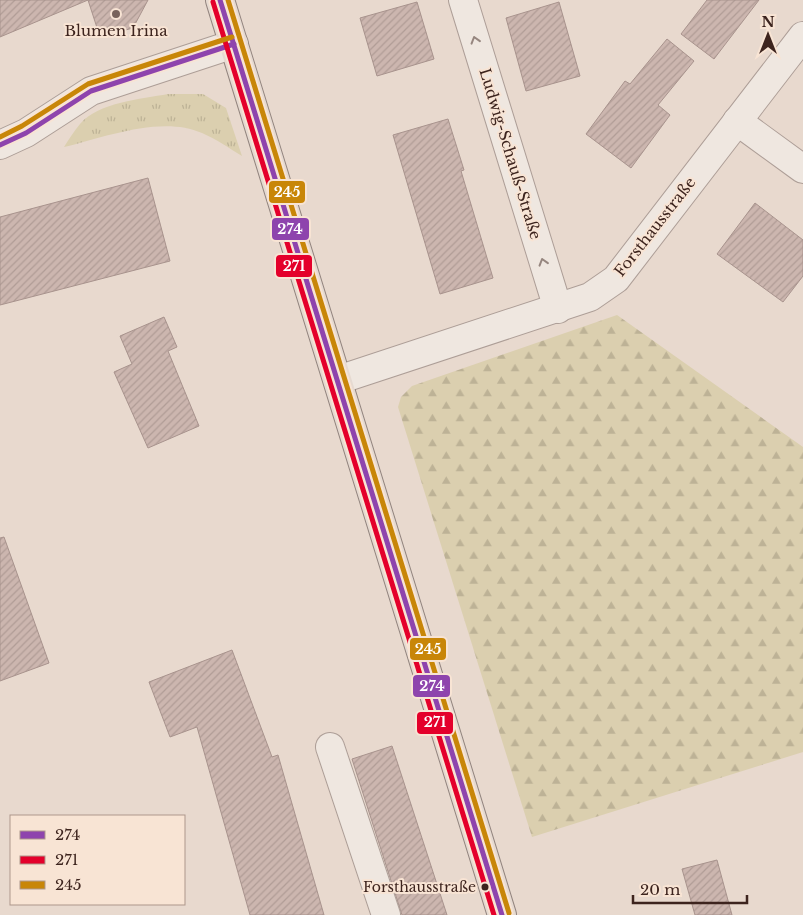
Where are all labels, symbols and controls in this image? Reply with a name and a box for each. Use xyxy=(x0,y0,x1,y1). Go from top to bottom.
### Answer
marker: Blumen Irina xyxy=(110,8,122,20)
north arrow xyxy=(743,10,793,60)
text: N xyxy=(761,13,775,31)
place label: Blumen Irina xyxy=(65,21,168,40)
one-way arrow xyxy=(471,36,481,45)
street label: Ludwig-Schauß-Straße xyxy=(475,66,546,242)
street label: Forsthausstraße xyxy=(610,173,699,280)
line badge: 245 xyxy=(268,180,306,204)
text: 245 xyxy=(274,183,300,201)
line badge: 274 xyxy=(271,217,310,241)
text: 274 xyxy=(277,220,303,238)
line badge: 271 xyxy=(275,254,313,278)
text: 271 xyxy=(283,257,305,275)
one-way arrow xyxy=(539,259,549,267)
line badge: 245 xyxy=(409,637,447,661)
text: 245 xyxy=(415,640,441,658)
line badge: 274 xyxy=(412,674,451,698)
text: 274 xyxy=(419,677,445,695)
line badge: 271 xyxy=(416,711,454,735)
text: 271 xyxy=(424,713,446,731)
legend xyxy=(10,815,185,905)
text: 274 xyxy=(55,825,80,844)
text: 271 xyxy=(55,850,78,869)
scale bar xyxy=(633,872,747,904)
text: 245 xyxy=(55,875,82,894)
place label: Forsthausstraße xyxy=(363,878,476,896)
text: 20 m xyxy=(640,880,680,899)
marker: Forsthausstraße xyxy=(480,882,490,892)

